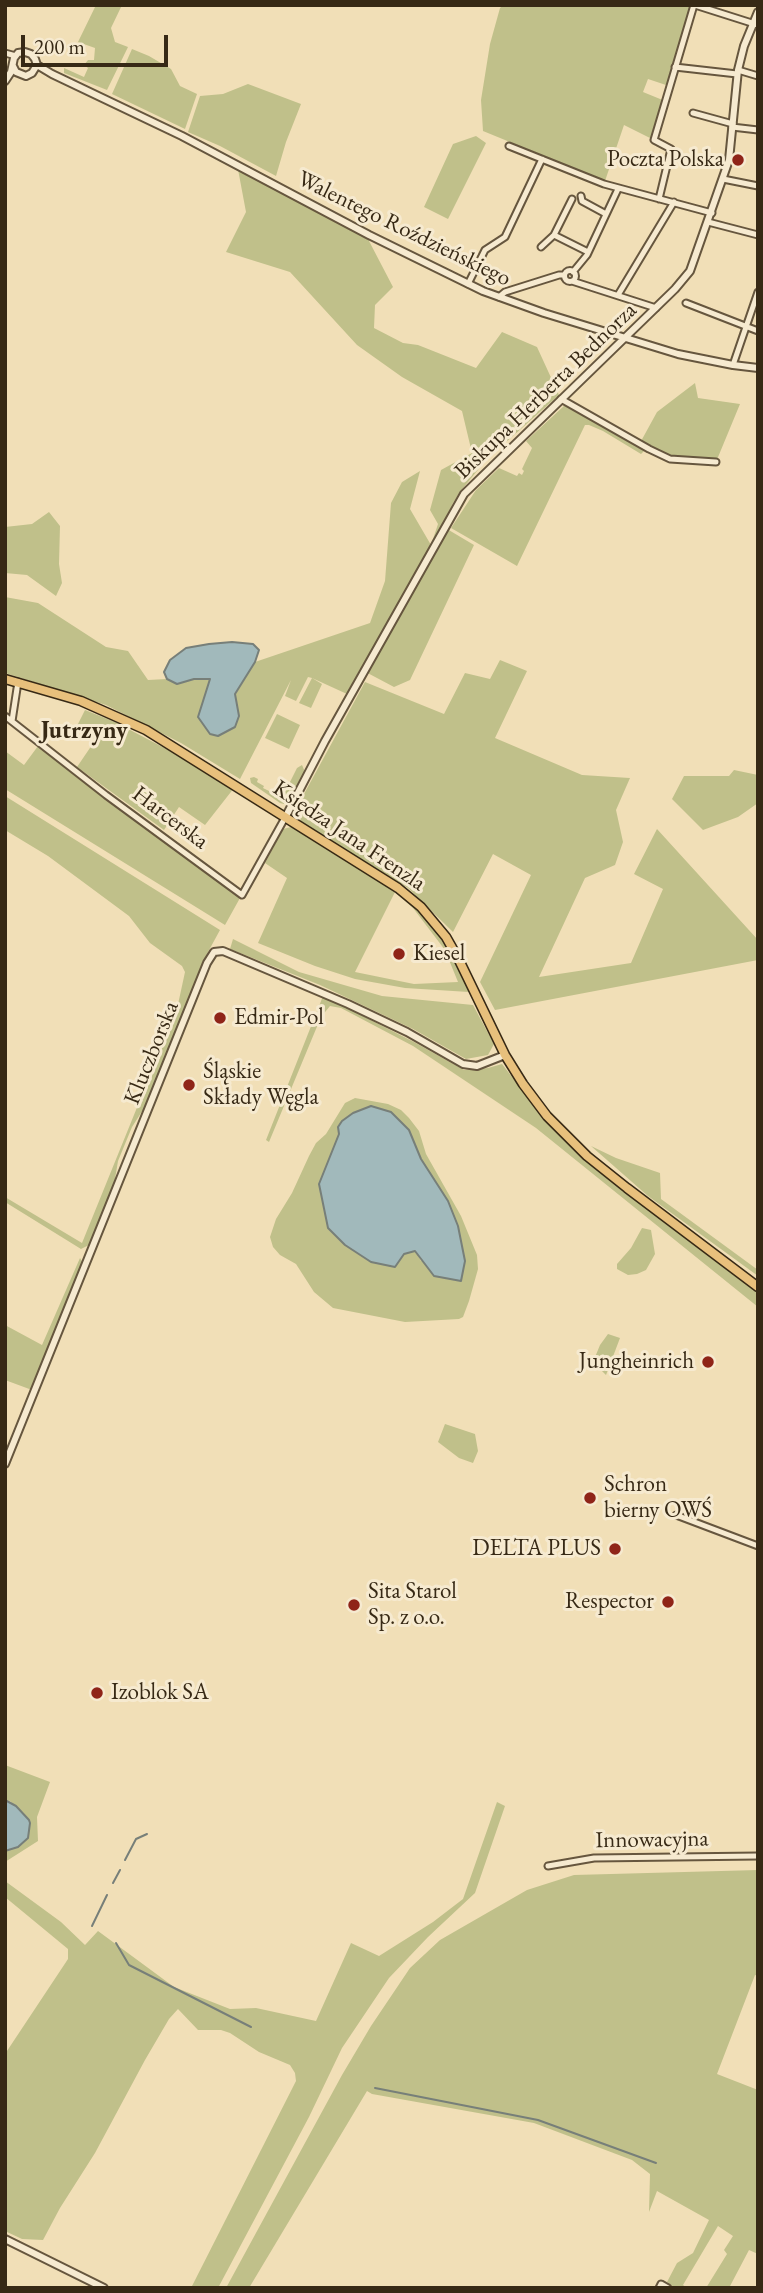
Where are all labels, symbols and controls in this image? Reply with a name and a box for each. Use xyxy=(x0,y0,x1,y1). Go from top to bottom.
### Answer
scale bar xyxy=(24,21,172,65)
text: 200 m xyxy=(34,33,85,60)
place label: Poczta Polska xyxy=(607,146,724,174)
marker: Poczta Polska xyxy=(730,152,746,168)
street label: Walentego Roździeńskiego xyxy=(293,165,515,293)
street label: Biskupa Herberta Bednorza xyxy=(449,297,643,485)
district label: Jutrzyny xyxy=(41,717,127,745)
street label: Księdza Jana Frenzla xyxy=(267,775,431,897)
street label: Harcerska xyxy=(126,780,214,856)
place label: Kiesel xyxy=(413,940,465,968)
marker: Kiesel xyxy=(391,946,407,962)
street label: Kluczborska xyxy=(119,997,185,1109)
place label: Edmir-Pol xyxy=(234,1004,324,1032)
marker: Edmir-Pol xyxy=(212,1010,228,1026)
place label: Śląskie Składy Węgla xyxy=(203,1058,319,1112)
marker: Śląskie Składy Węgla xyxy=(181,1077,197,1093)
place label: Jungheinrich xyxy=(579,1348,694,1376)
marker: Jungheinrich xyxy=(700,1354,716,1370)
place label: Schron bierny OWŚ xyxy=(604,1471,712,1525)
marker: Schron bierny OWŚ xyxy=(582,1490,598,1506)
place label: DELTA PLUS xyxy=(472,1535,601,1563)
marker: DELTA PLUS xyxy=(607,1541,623,1557)
place label: Sita Starol Sp. z o.o. xyxy=(368,1578,457,1632)
place label: Respector xyxy=(565,1588,654,1616)
marker: Respector xyxy=(660,1594,676,1610)
marker: Sita Starol Sp. z o.o. xyxy=(346,1597,362,1613)
place label: Izoblok SA xyxy=(111,1679,209,1707)
marker: Izoblok SA xyxy=(89,1685,105,1701)
street label: Innowacyjna xyxy=(595,1825,709,1855)

